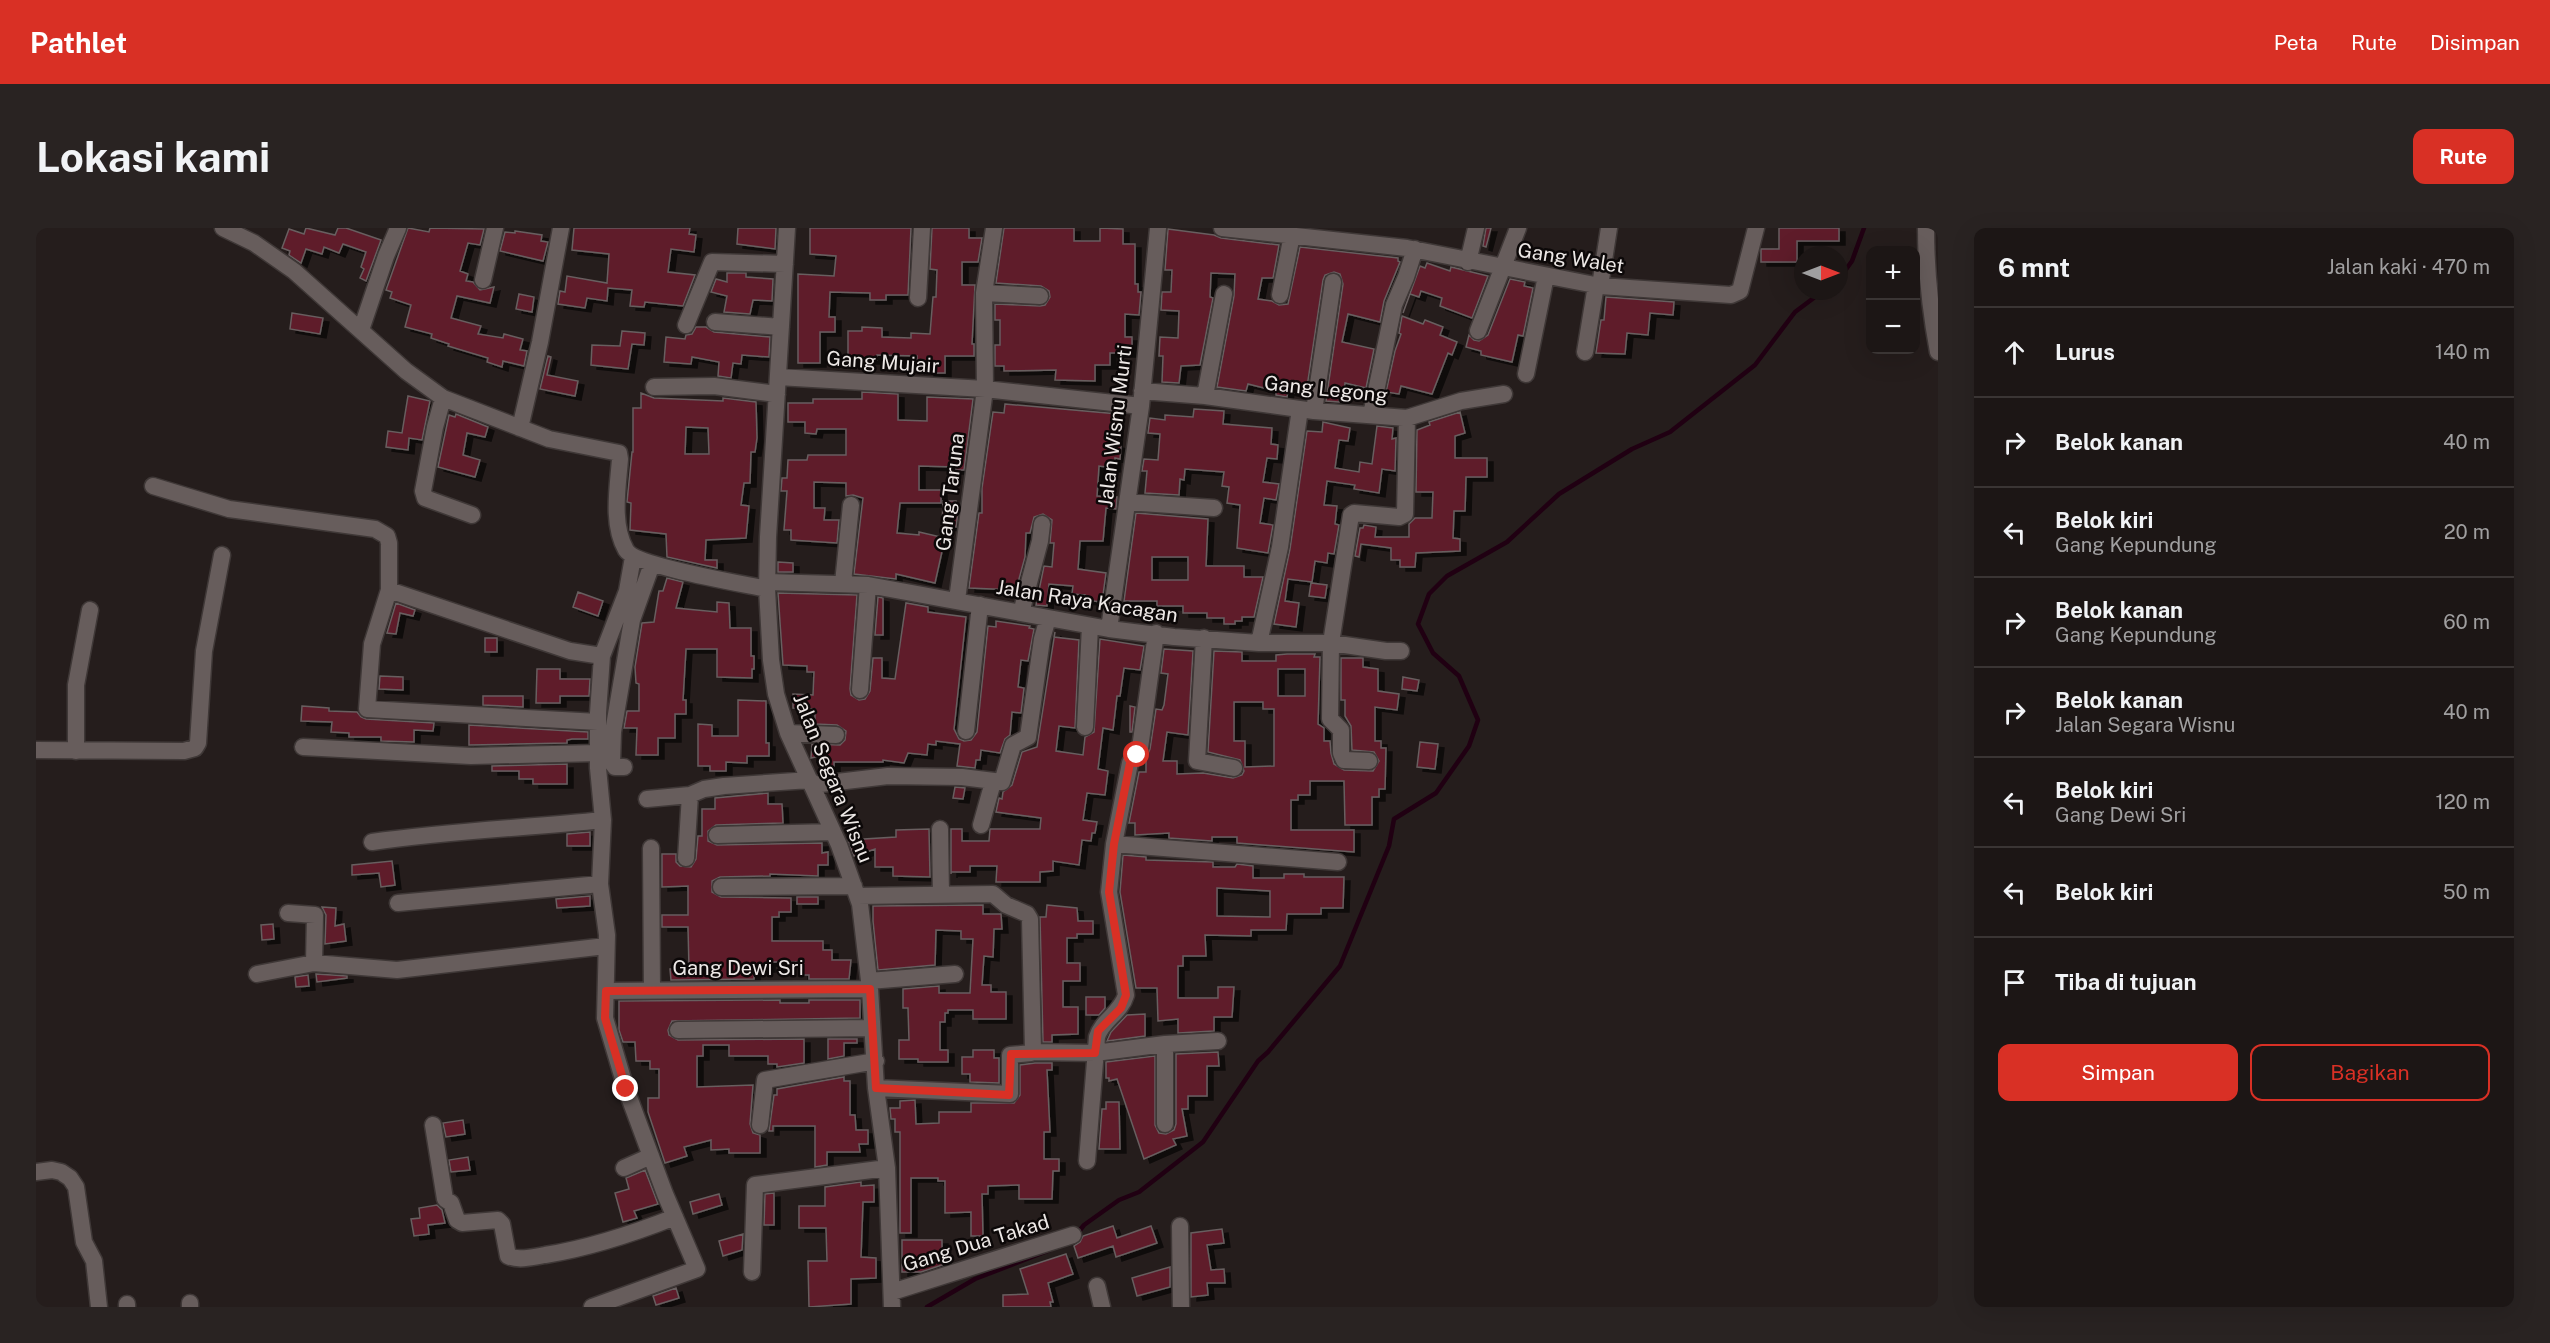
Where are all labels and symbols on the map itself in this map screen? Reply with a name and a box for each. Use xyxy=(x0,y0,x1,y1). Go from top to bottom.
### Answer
street label: Gang Walet xyxy=(1516,238,1626,278)
north arrow xyxy=(1794,246,1848,300)
street label: Jalan Wisnu Murti xyxy=(1093,343,1137,509)
street label: Gang Mujair xyxy=(826,346,940,378)
street label: Gang Legong xyxy=(1263,371,1389,407)
street label: Gang Taruna xyxy=(931,432,969,552)
street label: Jalan Raya Kacagan xyxy=(994,575,1180,627)
street label: Jalan Segara Wisnu xyxy=(788,690,878,866)
route start xyxy=(1123,741,1149,767)
street label: Gang Dewi Sri xyxy=(672,956,804,980)
route end xyxy=(612,1075,638,1101)
street label: Gang Dua Takad xyxy=(900,1209,1052,1277)

